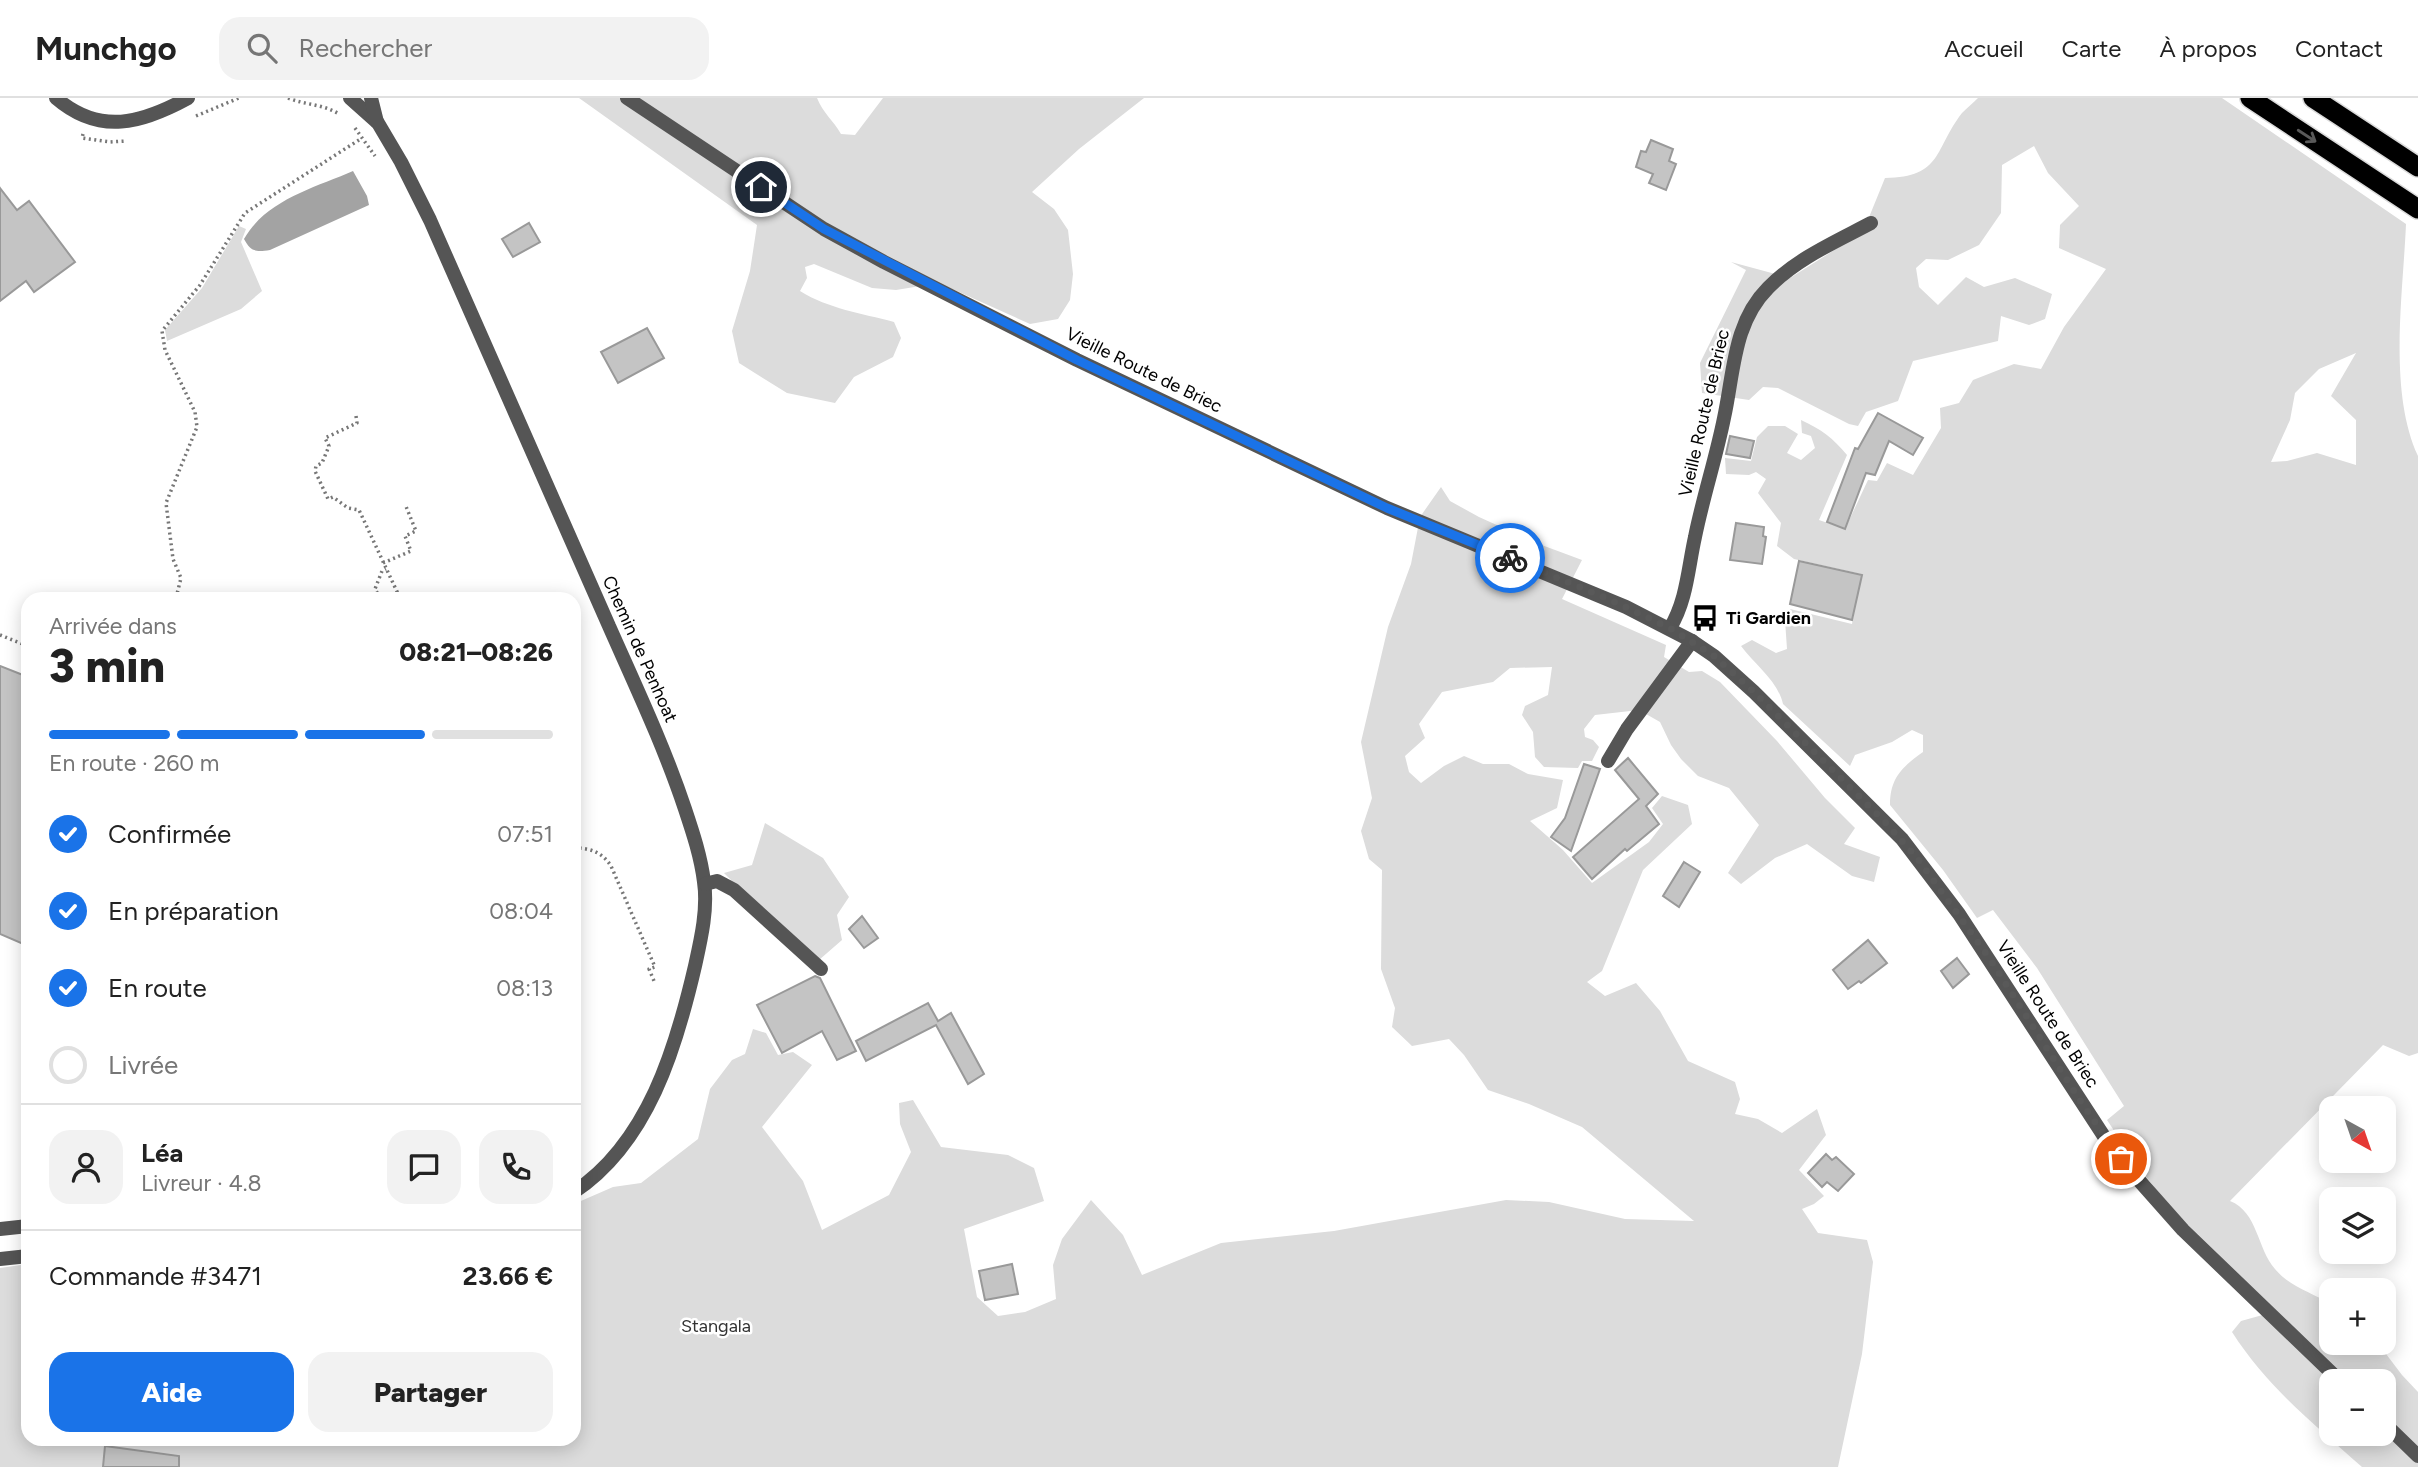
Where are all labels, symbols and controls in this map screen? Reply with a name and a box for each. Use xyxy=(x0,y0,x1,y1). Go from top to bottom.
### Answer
search box xyxy=(219,17,709,80)
text: Munchgo xyxy=(35,29,177,68)
icon: search xyxy=(243,29,281,67)
text: Rechercher xyxy=(299,32,432,64)
text: Accueil xyxy=(1944,34,2024,63)
text: Carte xyxy=(2062,34,2121,63)
text: À propos xyxy=(2159,34,2257,63)
text: Contact xyxy=(2295,34,2383,63)
one-way arrow xyxy=(2297,129,2317,143)
pin xyxy=(731,157,791,217)
icon: home xyxy=(742,168,780,206)
street label: Vieille Route de Briec xyxy=(1062,323,1226,418)
street label: Vieille Route de Briec xyxy=(1674,327,1734,499)
courier xyxy=(1475,523,1545,593)
icon: bike xyxy=(1491,539,1529,577)
street label: Chemin de Penhoat xyxy=(598,572,682,726)
bus stop icon: Ti Gardien xyxy=(1690,603,1720,633)
place label: Ti Gardien xyxy=(1726,607,1811,629)
text: Arrivée dans xyxy=(49,612,177,640)
text: 08:21–08:26 xyxy=(399,636,553,668)
text: 3 min xyxy=(49,638,165,694)
text: En route · 260 m xyxy=(49,749,219,777)
icon: check xyxy=(49,815,87,853)
text: Confirmée xyxy=(108,818,231,850)
text: 07:51 xyxy=(497,820,553,848)
icon: check xyxy=(49,892,87,930)
text: En préparation xyxy=(108,895,279,927)
text: 08:04 xyxy=(489,897,553,925)
street label: Vieille Route de Briec xyxy=(1992,936,2104,1092)
icon: check xyxy=(49,969,87,1007)
text: En route xyxy=(108,972,207,1004)
text: 08:13 xyxy=(496,974,553,1002)
text: Livrée xyxy=(108,1049,178,1081)
north arrow xyxy=(2319,1096,2396,1172)
map controls xyxy=(2319,1096,2396,1446)
pin xyxy=(2091,1129,2151,1189)
button: person xyxy=(49,1130,123,1204)
button: chat xyxy=(387,1130,461,1204)
button: phone xyxy=(479,1130,553,1204)
text: Léa xyxy=(141,1137,183,1169)
icon: bag xyxy=(2102,1140,2140,1178)
text: Livreur · 4.8 xyxy=(141,1169,262,1197)
button: layers xyxy=(2319,1187,2396,1264)
text: Commande #3471 xyxy=(49,1260,262,1292)
text: 23.66 € xyxy=(463,1260,553,1292)
button: + xyxy=(2319,1278,2396,1355)
park label: Stangala xyxy=(681,1315,751,1337)
button: Aide xyxy=(49,1352,294,1432)
button: Partager xyxy=(308,1352,553,1432)
button: − xyxy=(2319,1369,2396,1446)

